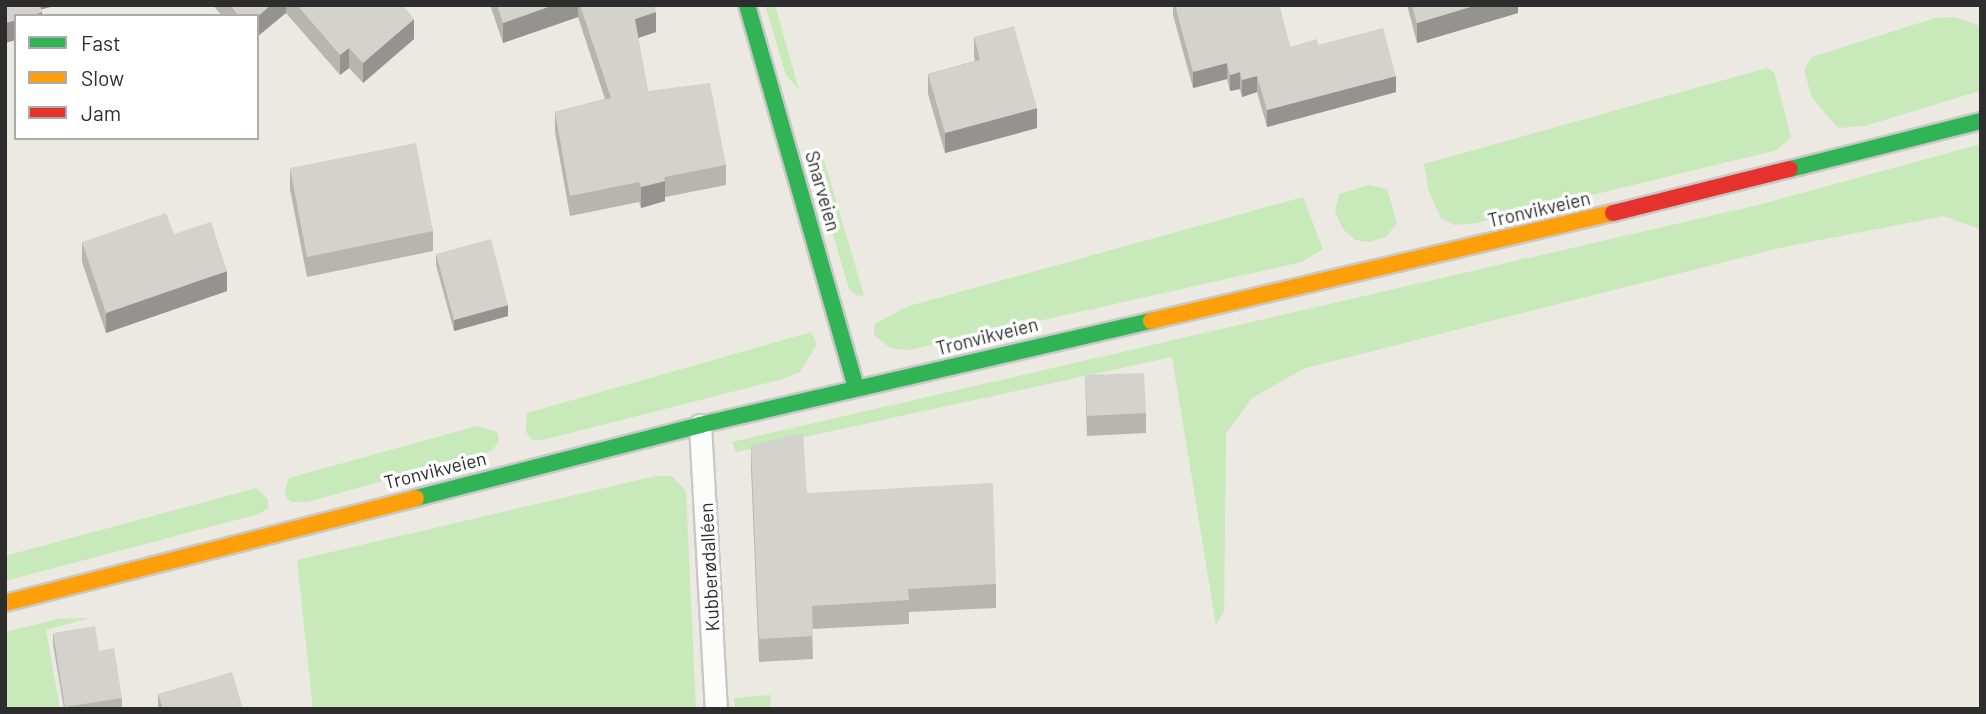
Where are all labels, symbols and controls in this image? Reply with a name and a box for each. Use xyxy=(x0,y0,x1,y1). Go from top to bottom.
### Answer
legend xyxy=(14,14,259,140)
text: Fast xyxy=(81,30,121,55)
text: Slow xyxy=(81,65,124,90)
text: Jam xyxy=(81,100,121,125)
street label: Snarveien xyxy=(801,148,845,234)
street label: Tronvikveien xyxy=(1486,186,1592,232)
street label: Tronvikveien xyxy=(934,312,1040,360)
street label: Tronvikveien xyxy=(382,446,488,494)
street label: Kubberødalléen xyxy=(694,502,724,632)

